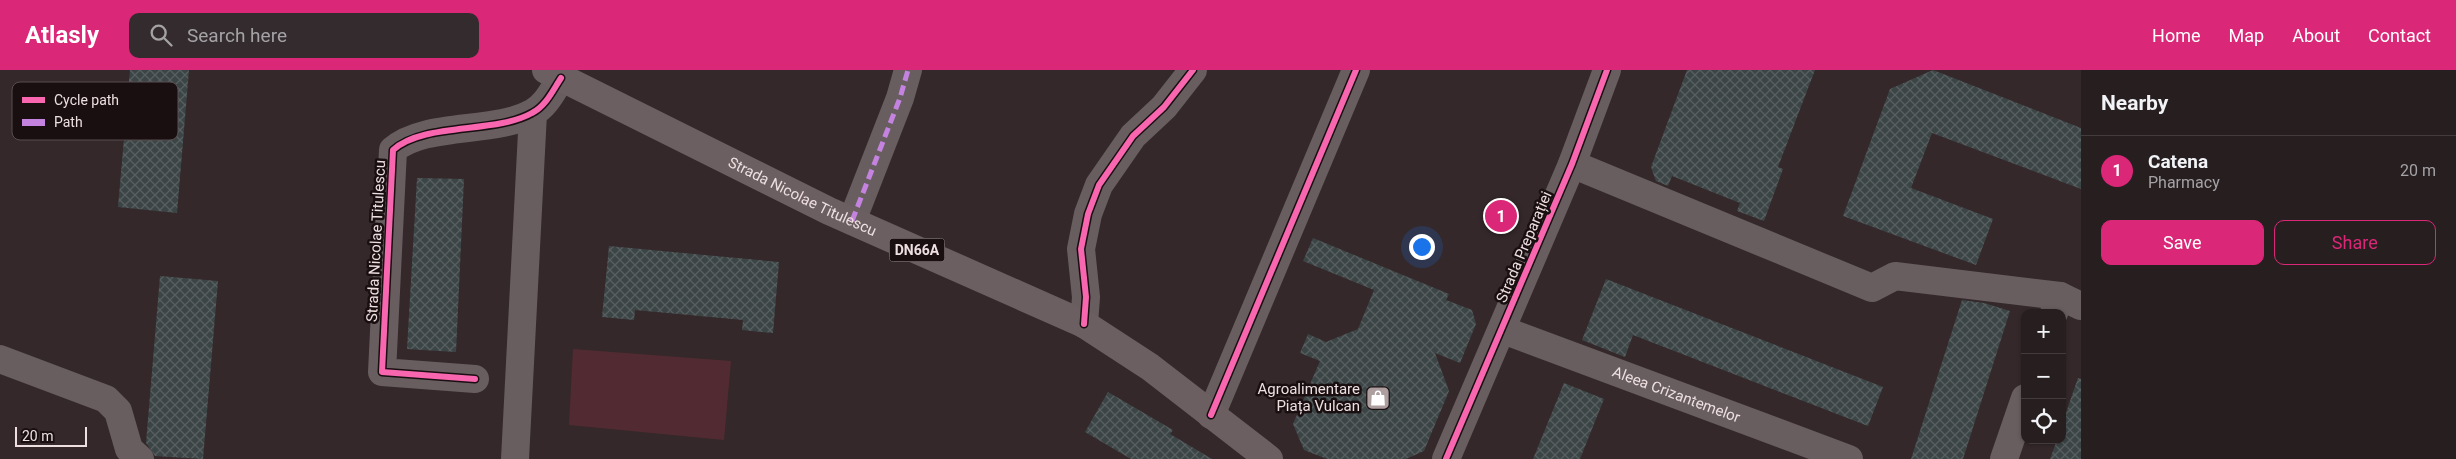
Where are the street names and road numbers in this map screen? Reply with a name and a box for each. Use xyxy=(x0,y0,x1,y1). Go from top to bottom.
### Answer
street label: Strada Nicolae Titulescu xyxy=(725,153,879,240)
street label: Strada Nicolae Titulescu xyxy=(363,159,389,323)
street label: Strada Preparației xyxy=(1492,189,1556,305)
road number: DN66A xyxy=(890,238,944,262)
street label: Aleea Crizantemelor xyxy=(1610,363,1743,427)

